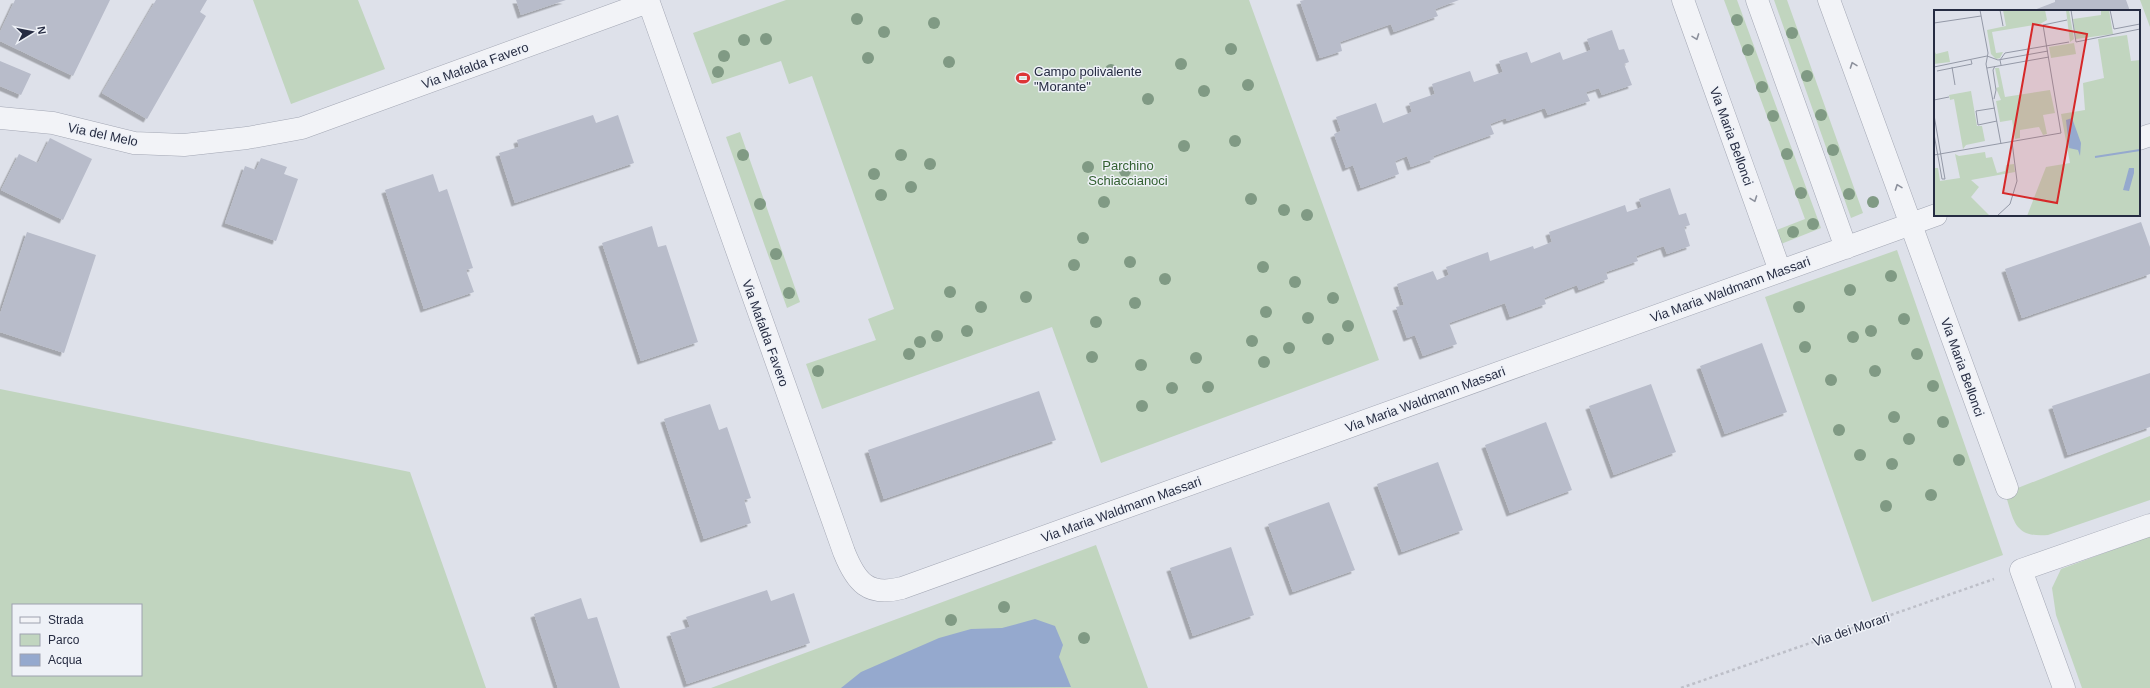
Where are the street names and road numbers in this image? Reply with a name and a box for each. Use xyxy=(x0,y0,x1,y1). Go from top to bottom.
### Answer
street label: Via Mafalda Favero xyxy=(420,39,531,92)
street label: Via Maria Bellonci xyxy=(1707,85,1756,188)
street label: Via del Melo xyxy=(66,120,139,149)
street label: Via Maria Waldmann Massari xyxy=(1648,253,1812,325)
street label: Via Mafalda Favero xyxy=(739,278,792,389)
street label: Via Maria Bellonci xyxy=(1938,316,1987,419)
street label: Via Maria Waldmann Massari xyxy=(1343,363,1507,435)
street label: Via Maria Waldmann Massari xyxy=(1039,473,1203,545)
street label: Via dei Morari xyxy=(1811,609,1892,650)

